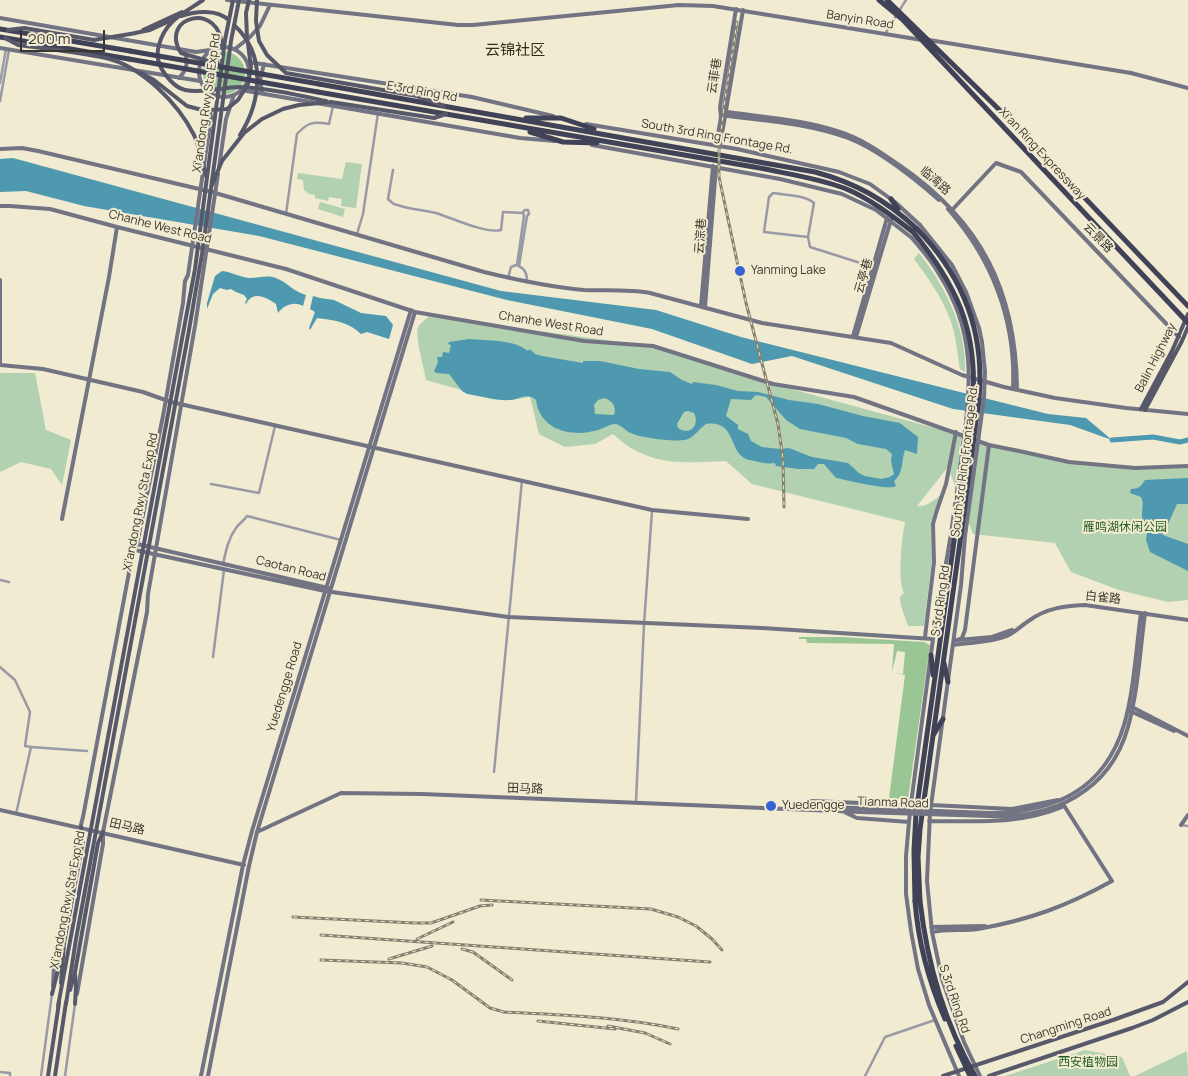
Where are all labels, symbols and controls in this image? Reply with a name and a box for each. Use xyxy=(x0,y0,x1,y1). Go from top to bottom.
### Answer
street label: Banyin Road xyxy=(825,8,895,32)
scale bar xyxy=(22,20,108,52)
text: 200 m xyxy=(28,28,71,49)
street label: Xi'andong Rwy Sta Exp Rd xyxy=(190,32,224,174)
district label: 云锦社区 xyxy=(485,42,545,60)
street label: 云菲巷 xyxy=(705,57,725,95)
street label: E 3rd Ring Rd xyxy=(386,79,458,105)
street label: Xi'an Ring Expressway xyxy=(996,105,1088,203)
street label: South 3rd Ring Frontage Rd. xyxy=(640,117,794,157)
street label: 临湾路 xyxy=(917,164,953,198)
street label: Chanhe West Road xyxy=(107,207,213,247)
street label: 云淙巷 xyxy=(693,218,709,254)
street label: 云景路 xyxy=(1080,220,1116,256)
street label: 云亭巷 xyxy=(852,257,876,295)
marker: Yanming Lake xyxy=(733,264,747,278)
place label: Yanming Lake xyxy=(751,264,826,278)
street label: Chanhe West Road xyxy=(498,309,604,339)
street label: Balin Highway xyxy=(1132,321,1180,395)
street label: South 3rd Ring Frontage Rd. xyxy=(949,384,981,538)
street label: Xi'andong Rwy Sta Exp Rd xyxy=(121,432,161,572)
park label: 雁鸣湖休闲公园 xyxy=(1083,521,1167,535)
street label: Caotan Road xyxy=(254,553,328,585)
street label: S 3rd Ring Rd xyxy=(929,564,953,638)
street label: 白雀路 xyxy=(1084,589,1122,607)
street label: Yuedengge Road xyxy=(264,640,306,734)
street label: 田马路 xyxy=(507,781,543,797)
street label: Tianma Road xyxy=(857,795,929,811)
marker: Yuedengge xyxy=(764,799,778,813)
place label: Yuedengge xyxy=(782,799,845,813)
street label: 田马路 xyxy=(108,816,146,838)
street label: Xi'andong Rwy Sta Exp Rd xyxy=(48,830,88,970)
street label: S 3rd Ring Rd xyxy=(936,963,972,1035)
street label: Changming Road xyxy=(1019,1005,1113,1047)
park label: 西安植物园 xyxy=(1058,1056,1118,1070)

